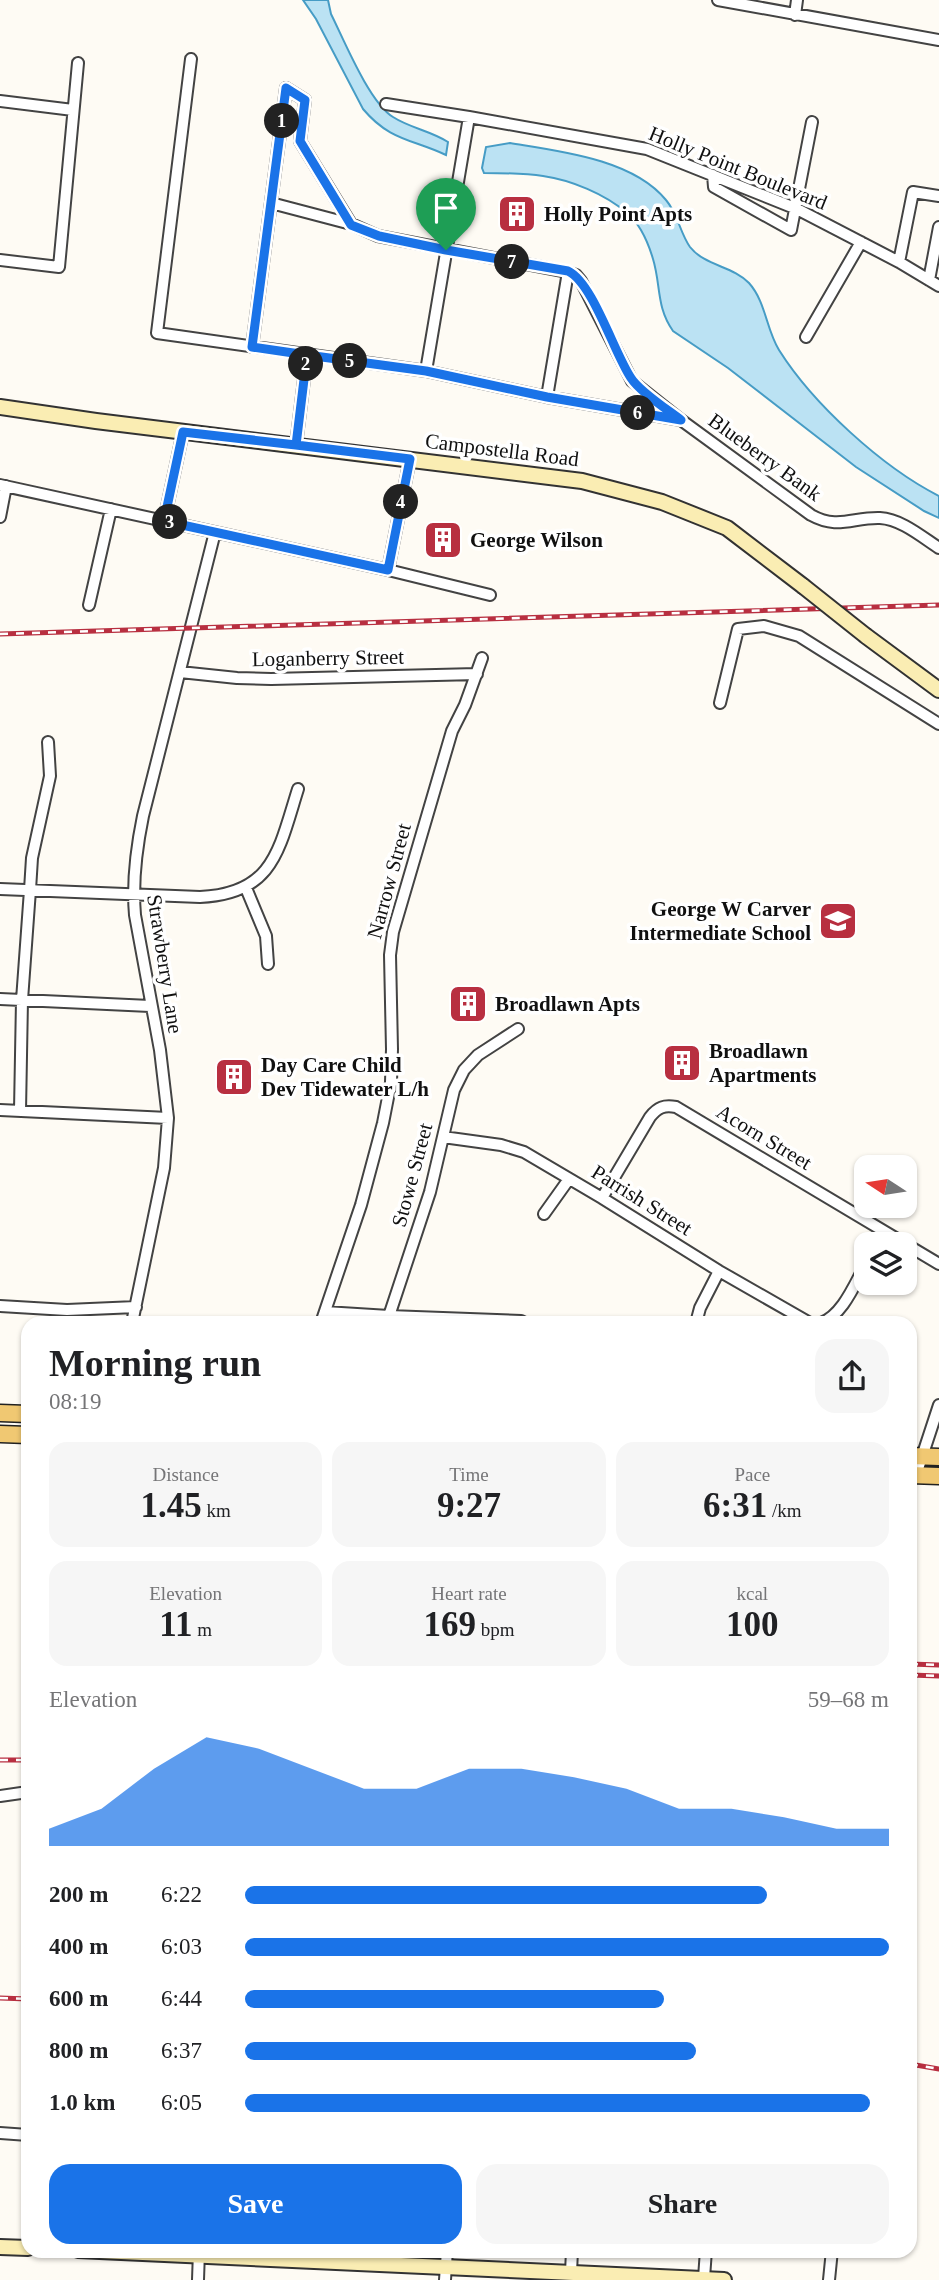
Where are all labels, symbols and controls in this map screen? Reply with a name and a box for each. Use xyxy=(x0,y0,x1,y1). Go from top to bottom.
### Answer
pin: 1 xyxy=(264,104,300,138)
text: 1 xyxy=(277,110,286,131)
street label: Holly Point Boulevard xyxy=(645,121,831,215)
pin xyxy=(416,178,476,250)
icon: arrive xyxy=(427,189,465,227)
building icon: Holly Point Apts xyxy=(496,193,538,235)
place label: Holly Point Apts xyxy=(544,202,692,226)
pin: 7 xyxy=(494,244,530,280)
text: 7 xyxy=(507,251,516,272)
pin: 5 xyxy=(332,344,368,378)
pin: 2 xyxy=(288,346,324,382)
text: 5 xyxy=(345,350,354,371)
text: 2 xyxy=(301,353,310,374)
pin: 6 xyxy=(620,396,656,430)
text: 6 xyxy=(633,402,642,423)
street label: Blueberry Bank xyxy=(704,408,826,506)
street label: Campostella Road xyxy=(424,429,581,471)
pin: 4 xyxy=(384,484,418,520)
text: 4 xyxy=(396,491,405,512)
pin: 3 xyxy=(152,504,188,540)
text: 3 xyxy=(165,511,174,532)
building icon: George Wilson xyxy=(422,519,464,561)
place label: George Wilson xyxy=(470,528,603,552)
street label: Loganberry Street xyxy=(252,645,404,671)
street label: Narrow Street xyxy=(362,821,416,941)
street label: Strawberry Lane xyxy=(142,893,188,1035)
place label: George W Carver Intermediate School xyxy=(630,897,811,945)
school or university icon: George W Carver Intermediate School xyxy=(817,900,859,942)
building icon: Broadlawn Apts xyxy=(447,983,489,1025)
place label: Broadlawn Apts xyxy=(495,992,640,1016)
place label: Broadlawn Apartments xyxy=(709,1039,816,1087)
building icon: Broadlawn Apartments xyxy=(661,1042,703,1084)
place label: Day Care Child Dev Tidewater L/h xyxy=(261,1053,429,1101)
building icon: Day Care Child Dev Tidewater L/h xyxy=(213,1056,255,1098)
street label: Acorn Street xyxy=(712,1099,816,1175)
street label: Stowe Street xyxy=(387,1120,437,1230)
north arrow xyxy=(854,1155,917,1218)
map controls xyxy=(854,1155,917,1295)
street label: Parrish Street xyxy=(587,1160,697,1240)
button: layers xyxy=(854,1232,917,1295)
button: share xyxy=(815,1339,889,1413)
text: Morning run xyxy=(49,1342,261,1384)
text: 08:19 xyxy=(49,1389,101,1414)
text: Distance xyxy=(152,1464,219,1485)
text: Time xyxy=(449,1464,489,1485)
text: Pace xyxy=(734,1464,770,1485)
text: 1.45 xyxy=(141,1486,202,1525)
text: 9:27 xyxy=(437,1486,501,1525)
text: 6:31 xyxy=(703,1486,767,1525)
text: km xyxy=(202,1500,231,1521)
text: /km xyxy=(767,1500,802,1521)
text: Elevation xyxy=(149,1583,222,1604)
text: Heart rate xyxy=(431,1583,507,1604)
text: kcal xyxy=(737,1583,768,1604)
text: 11 xyxy=(159,1605,192,1644)
text: 169 xyxy=(423,1605,476,1644)
text: 100 xyxy=(726,1605,779,1644)
text: m xyxy=(192,1619,212,1640)
text: bpm xyxy=(476,1619,515,1640)
text: Elevation xyxy=(49,1687,137,1712)
text: 59–68 m xyxy=(808,1687,889,1712)
text: 200 m xyxy=(49,1882,108,1907)
text: 6:22 xyxy=(161,1882,202,1907)
text: 400 m xyxy=(49,1934,108,1959)
text: 6:03 xyxy=(161,1934,202,1959)
text: 600 m xyxy=(49,1986,108,2011)
text: 6:44 xyxy=(161,1986,202,2011)
text: 800 m xyxy=(49,2038,108,2063)
text: 6:37 xyxy=(161,2038,202,2063)
text: 1.0 km xyxy=(49,2090,115,2115)
text: 6:05 xyxy=(161,2090,202,2115)
button: Save xyxy=(49,2164,462,2244)
button: Share xyxy=(476,2164,889,2244)

